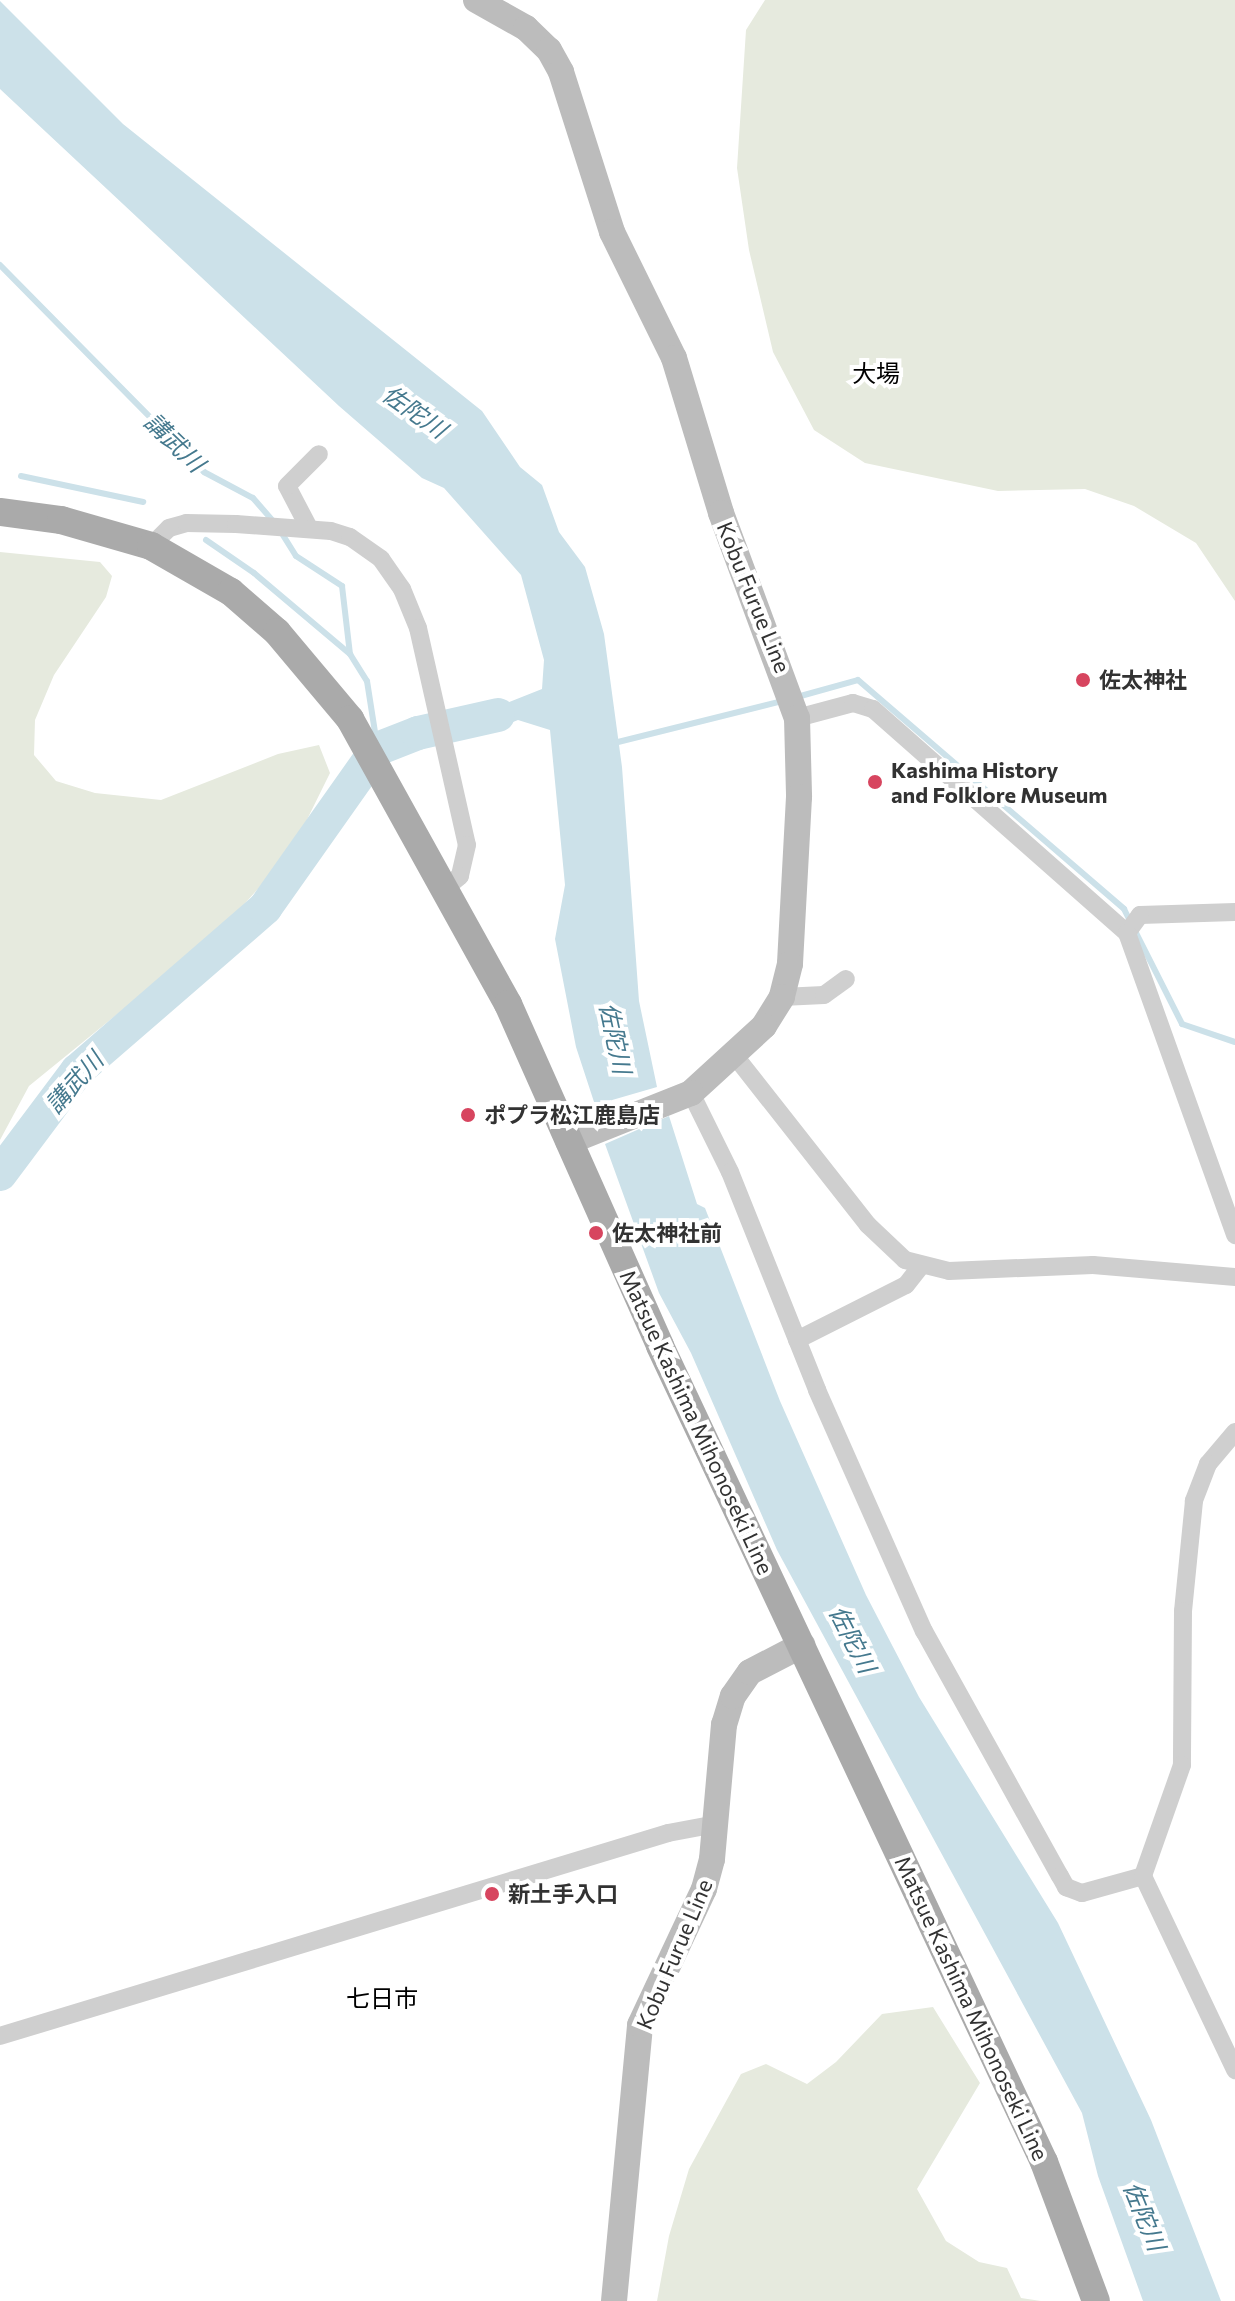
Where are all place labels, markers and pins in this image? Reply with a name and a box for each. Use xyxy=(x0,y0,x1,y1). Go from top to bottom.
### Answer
place label: 佐太神社 xyxy=(1099,667,1187,693)
marker: 佐太神社 xyxy=(1074,671,1092,689)
place label: Kashima History and Folklore Museum xyxy=(891,756,1107,808)
marker: Kashima History and Folklore Museum xyxy=(866,773,884,791)
place label: ポプラ松江鹿島店 xyxy=(484,1102,660,1128)
marker: ポプラ松江鹿島店 xyxy=(459,1106,477,1124)
place label: 佐太神社前 xyxy=(612,1220,722,1246)
marker: 佐太神社前 xyxy=(587,1224,605,1242)
place label: 新土手入口 xyxy=(508,1881,618,1907)
marker: 新土手入口 xyxy=(483,1885,501,1903)

